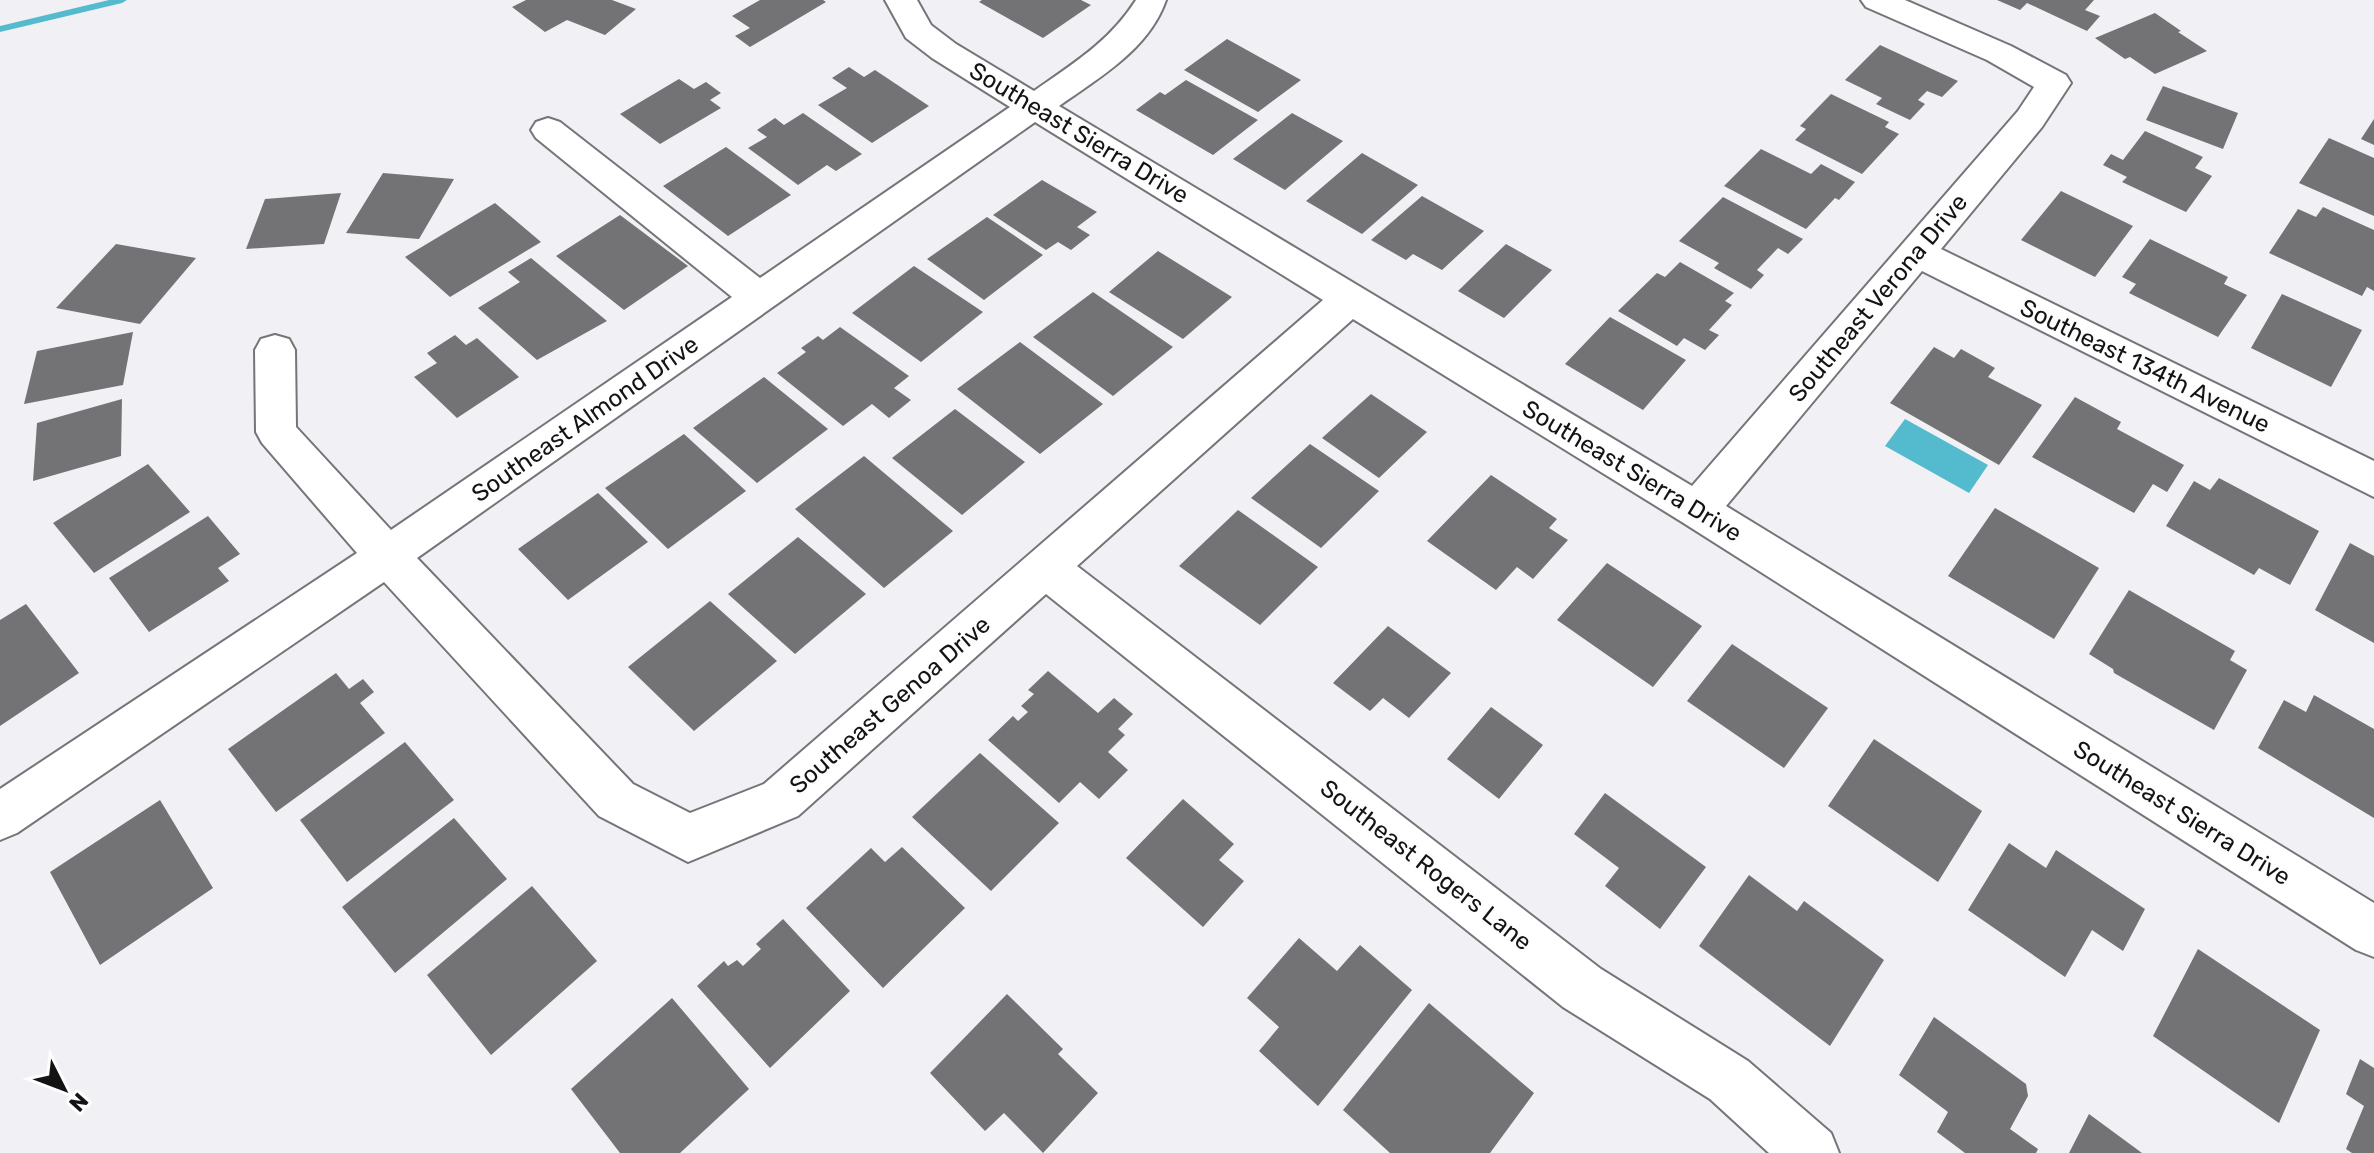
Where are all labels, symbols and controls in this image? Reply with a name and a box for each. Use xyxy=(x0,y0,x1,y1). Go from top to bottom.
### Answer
street label: Southeast Sierra Drive xyxy=(964,57,1194,209)
street label: Southeast Verona Drive xyxy=(1783,188,1973,408)
street label: Southeast 134th Avenue xyxy=(2016,293,2274,439)
street label: Southeast Almond Drive xyxy=(466,330,704,508)
street label: Southeast Sierra Drive xyxy=(1517,395,1747,547)
street label: Southeast Genoa Drive xyxy=(784,610,996,800)
street label: Southeast Sierra Drive xyxy=(2068,735,2296,891)
street label: Southeast Rogers Lane xyxy=(1315,774,1537,956)
north arrow xyxy=(24,1049,104,1129)
text: N xyxy=(63,1087,94,1117)

